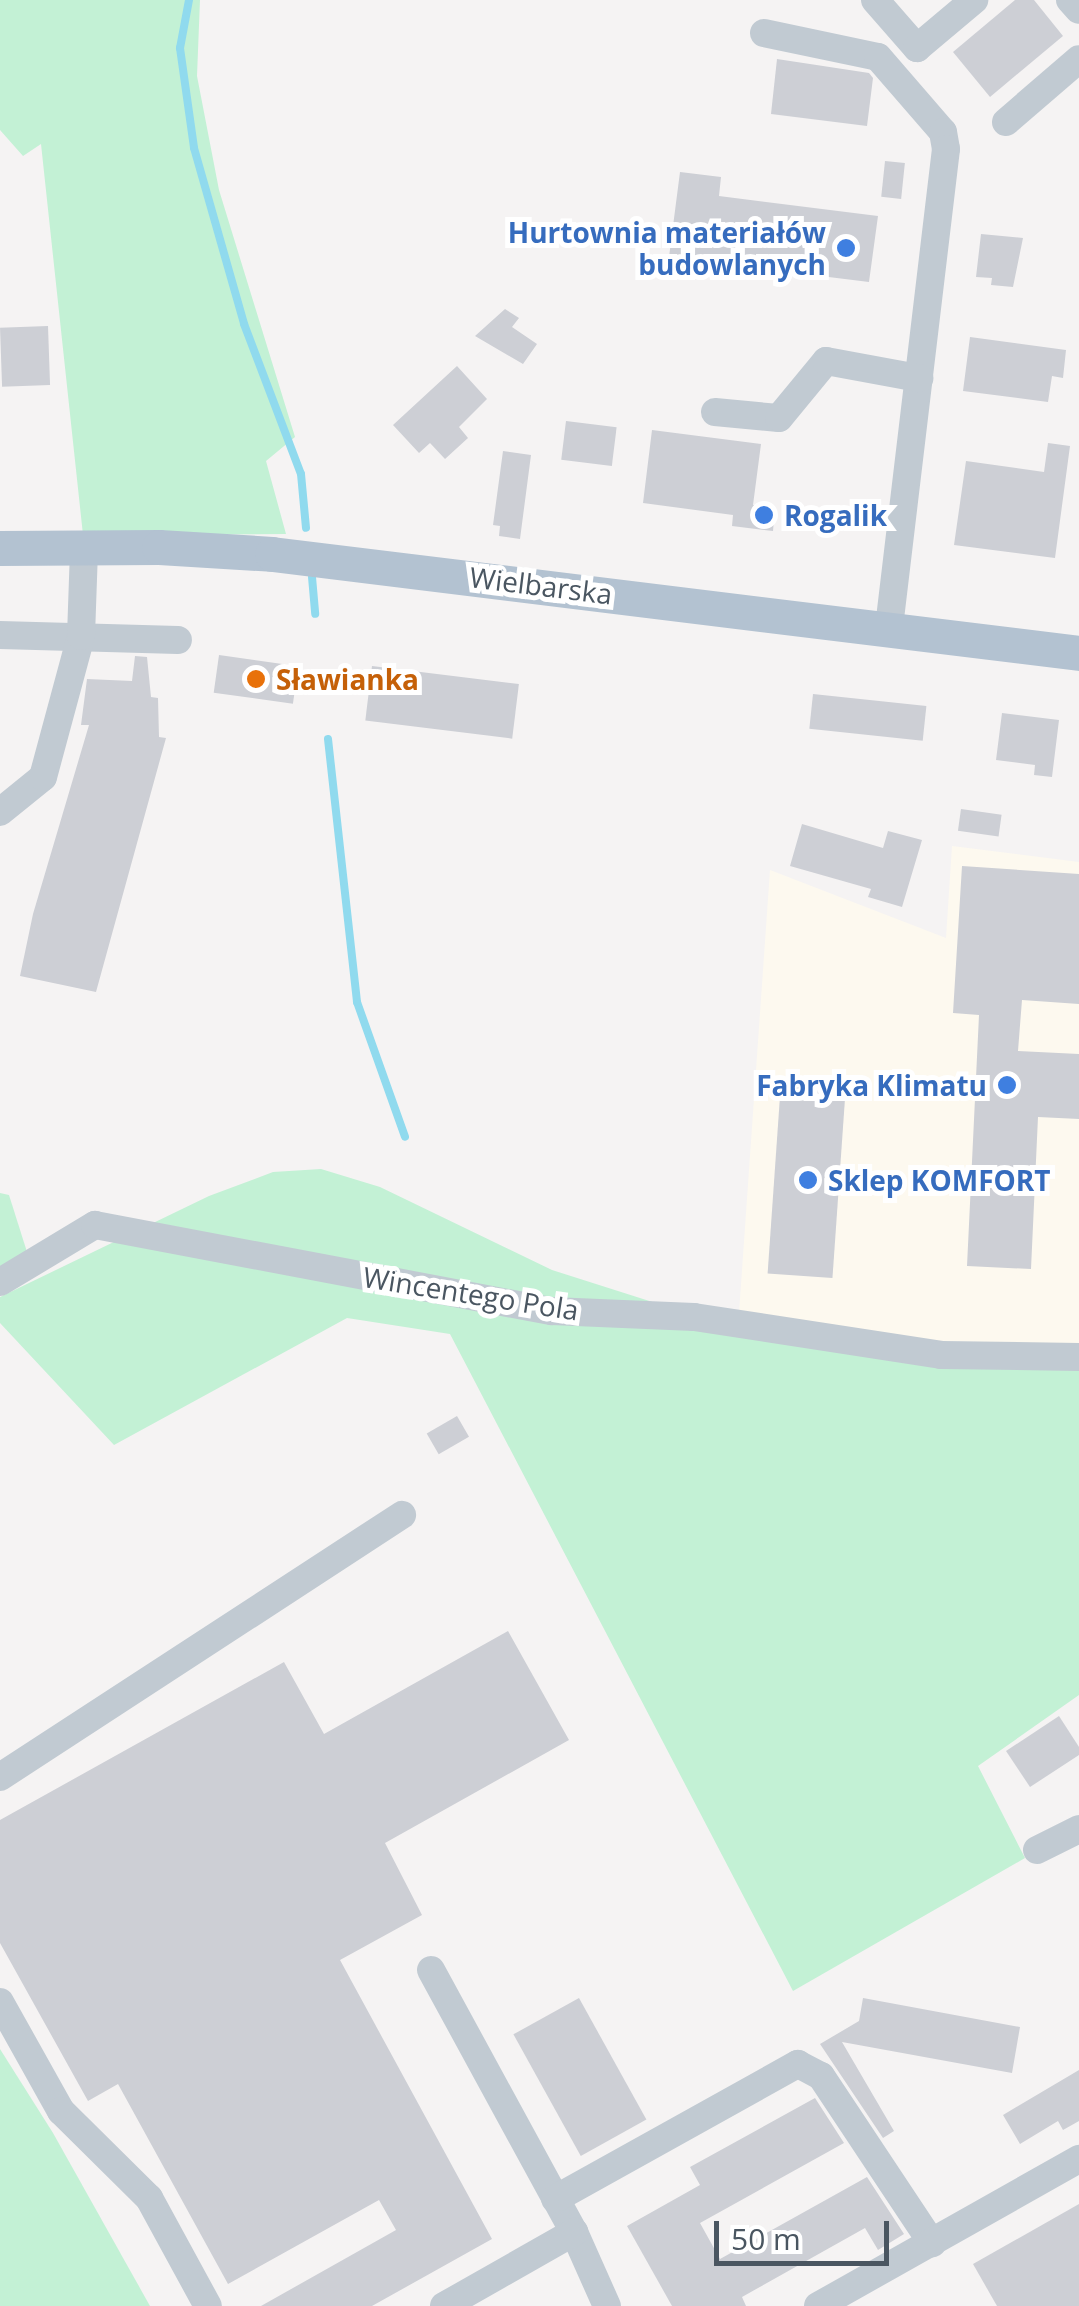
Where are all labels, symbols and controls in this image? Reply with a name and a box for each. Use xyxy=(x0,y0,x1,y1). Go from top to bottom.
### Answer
place label: Hurtownia materiałów budowlanych xyxy=(508,215,826,281)
marker: Hurtownia materiałów budowlanych xyxy=(835,237,857,259)
place label: Rogalik xyxy=(784,498,887,532)
marker: Rogalik xyxy=(753,504,775,526)
street label: Wielbarska xyxy=(468,560,614,610)
place label: Sławianka xyxy=(276,662,419,696)
marker: Sławianka xyxy=(245,668,267,690)
place label: Fabryka Klimatu xyxy=(756,1068,987,1102)
marker: Fabryka Klimatu xyxy=(996,1074,1018,1096)
place label: Sklep KOMFORT xyxy=(828,1163,1050,1197)
marker: Sklep KOMFORT xyxy=(797,1169,819,1191)
street label: Wincentego Pola xyxy=(361,1259,581,1327)
scale bar xyxy=(719,2201,894,2263)
text: 50 m xyxy=(731,2218,801,2259)

